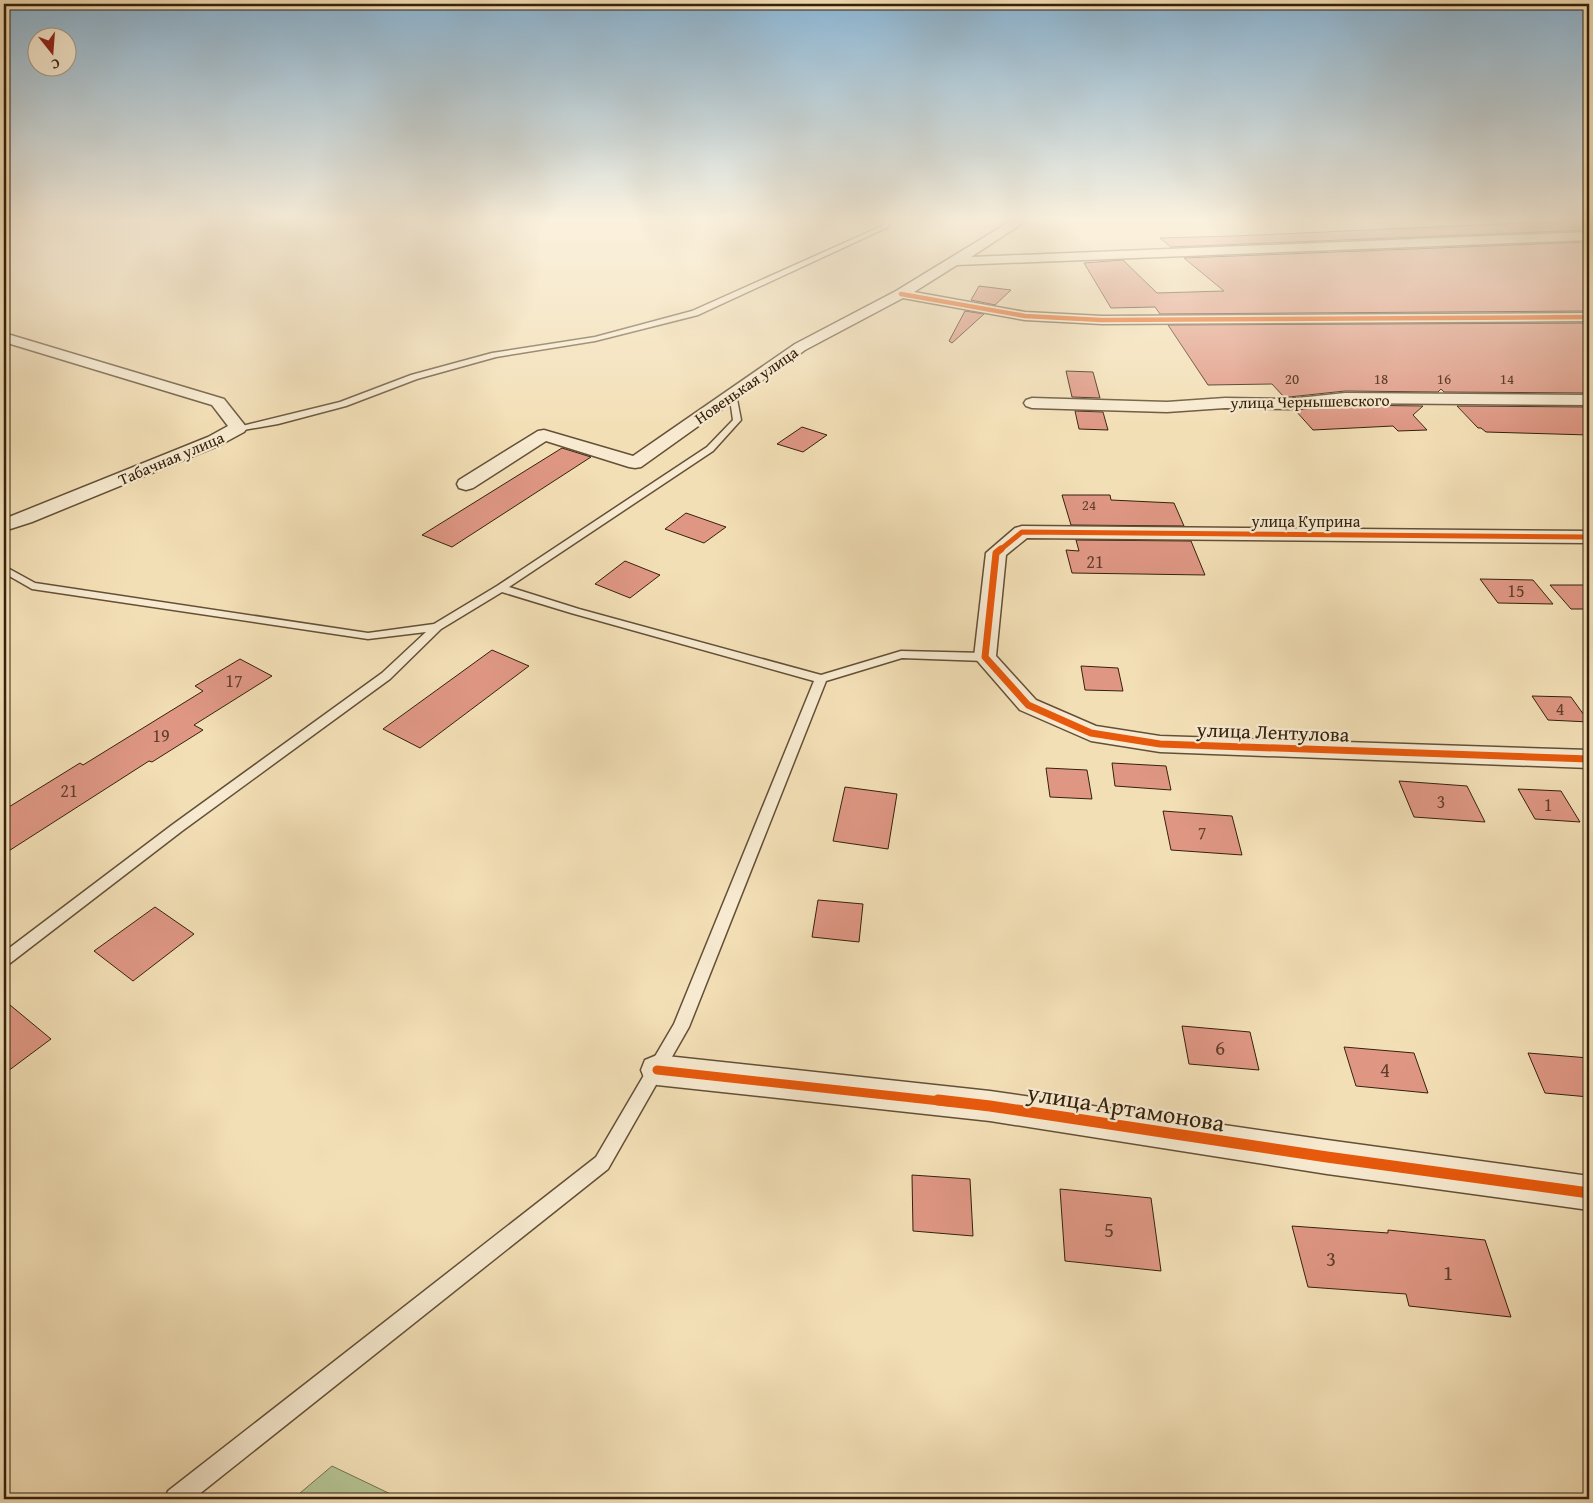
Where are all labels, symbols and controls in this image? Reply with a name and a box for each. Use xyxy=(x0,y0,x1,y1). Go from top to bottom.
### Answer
north arrow xyxy=(28,28,78,78)
text: С xyxy=(49,54,63,75)
street label: Новенькая улица xyxy=(689,340,803,430)
house number: 20 xyxy=(1285,368,1299,389)
house number: 18 xyxy=(1374,368,1388,389)
house number: 16 xyxy=(1437,368,1451,389)
house number: 14 xyxy=(1500,368,1514,389)
street label: улица Чернышевского xyxy=(1229,388,1390,414)
street label: Табачная улица xyxy=(114,425,228,491)
house number: 24 xyxy=(1082,494,1096,515)
street label: улица Куприна xyxy=(1251,509,1361,533)
house number: 21 xyxy=(1086,548,1104,575)
house number: 15 xyxy=(1507,577,1525,604)
house number: 17 xyxy=(225,667,243,694)
house number: 4 xyxy=(1556,695,1564,722)
street label: улица Лентулова xyxy=(1195,714,1350,749)
house number: 19 xyxy=(152,722,170,749)
house number: 21 xyxy=(60,777,78,804)
house number: 3 xyxy=(1437,788,1445,815)
house number: 1 xyxy=(1544,791,1552,818)
house number: 7 xyxy=(1198,819,1206,846)
house number: 6 xyxy=(1215,1032,1225,1063)
house number: 4 xyxy=(1380,1054,1390,1085)
street label: улица Артамонова xyxy=(1024,1074,1228,1140)
house number: 5 xyxy=(1104,1214,1114,1245)
house number: 3 xyxy=(1326,1243,1336,1274)
house number: 1 xyxy=(1443,1257,1453,1288)

